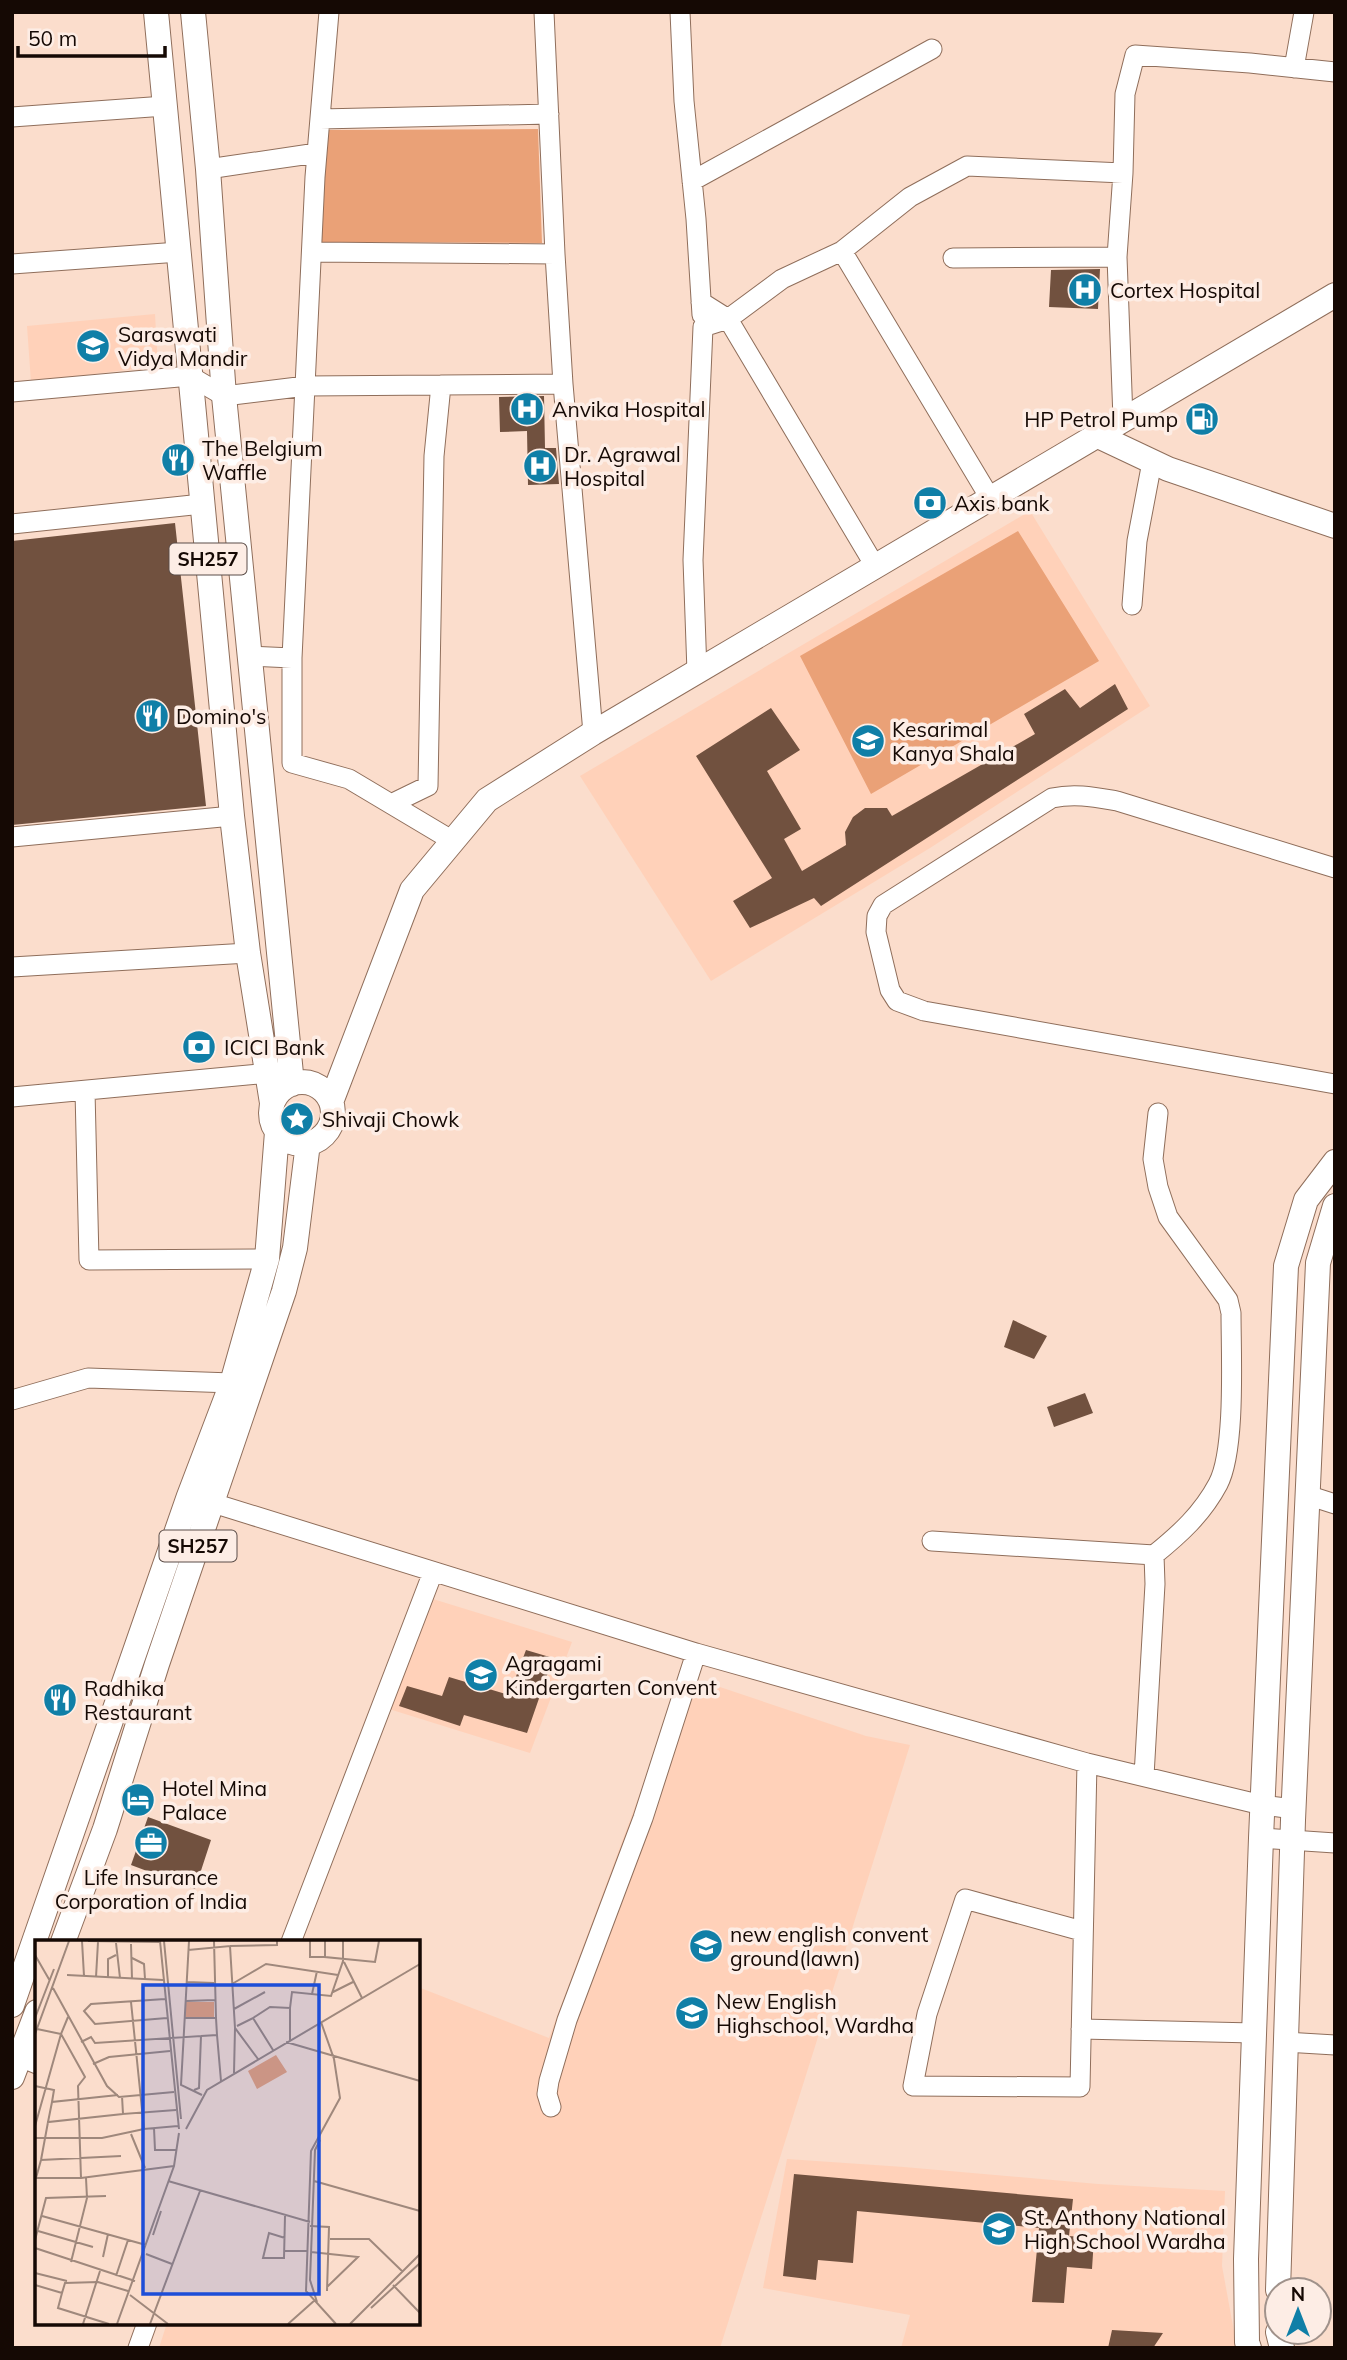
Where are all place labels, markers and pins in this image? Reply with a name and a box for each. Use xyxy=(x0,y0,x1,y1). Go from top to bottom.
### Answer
hospital icon: Cortex Hospital xyxy=(1066,271,1104,309)
place label: Cortex Hospital xyxy=(1110,277,1260,303)
place label: Saraswati Vidya Mandir xyxy=(118,321,248,371)
school or university icon: Saraswati Vidya Mandir xyxy=(74,327,112,365)
hospital icon: Anvika Hospital xyxy=(508,390,546,428)
place label: Anvika Hospital xyxy=(552,396,706,422)
fuel station icon: HP Petrol Pump xyxy=(1183,400,1221,438)
place label: HP Petrol Pump xyxy=(1024,406,1178,432)
place label: The Belgium Waffle xyxy=(202,435,323,485)
restaurant icon: The Belgium Waffle xyxy=(159,441,197,479)
place label: Dr. Agrawal Hospital xyxy=(564,441,681,491)
hospital icon: Dr. Agrawal Hospital xyxy=(521,447,559,485)
bank icon: Axis bank xyxy=(911,484,949,522)
place label: Axis bank xyxy=(954,490,1050,516)
restaurant icon: Domino's xyxy=(133,697,171,735)
place label: Domino's xyxy=(176,703,266,729)
place label: Kesarimal Kanya Shala xyxy=(892,716,1015,766)
school or university icon: Kesarimal Kanya Shala xyxy=(849,722,887,760)
bank icon: ICICI Bank xyxy=(180,1028,218,1066)
place label: ICICI Bank xyxy=(224,1034,325,1060)
place icon: Shivaji Chowk xyxy=(278,1100,316,1138)
place label: Shivaji Chowk xyxy=(322,1106,459,1132)
place label: Agragami Kindergarten Convent xyxy=(505,1650,717,1700)
school or university icon: Agragami Kindergarten Convent xyxy=(462,1656,500,1694)
place label: Radhika Restaurant xyxy=(84,1675,192,1725)
restaurant icon: Radhika Restaurant xyxy=(41,1681,79,1719)
place label: Hotel Mina Palace xyxy=(162,1775,267,1825)
hotel icon: Hotel Mina Palace xyxy=(119,1781,157,1819)
office icon: Life Insurance Corporation of India xyxy=(132,1824,170,1862)
place label: Life Insurance Corporation of India xyxy=(55,1864,247,1914)
place label: new english convent ground(lawn) xyxy=(730,1921,928,1971)
school or university icon: new english convent ground(lawn) xyxy=(687,1927,725,1965)
place label: New English Highschool, Wardha xyxy=(716,1988,914,2038)
school or university icon: New English Highschool, Wardha xyxy=(673,1994,711,2032)
place label: St. Anthony National High School Wardha xyxy=(1024,2204,1226,2254)
school or university icon: St. Anthony National High School Wardha xyxy=(980,2210,1018,2248)

